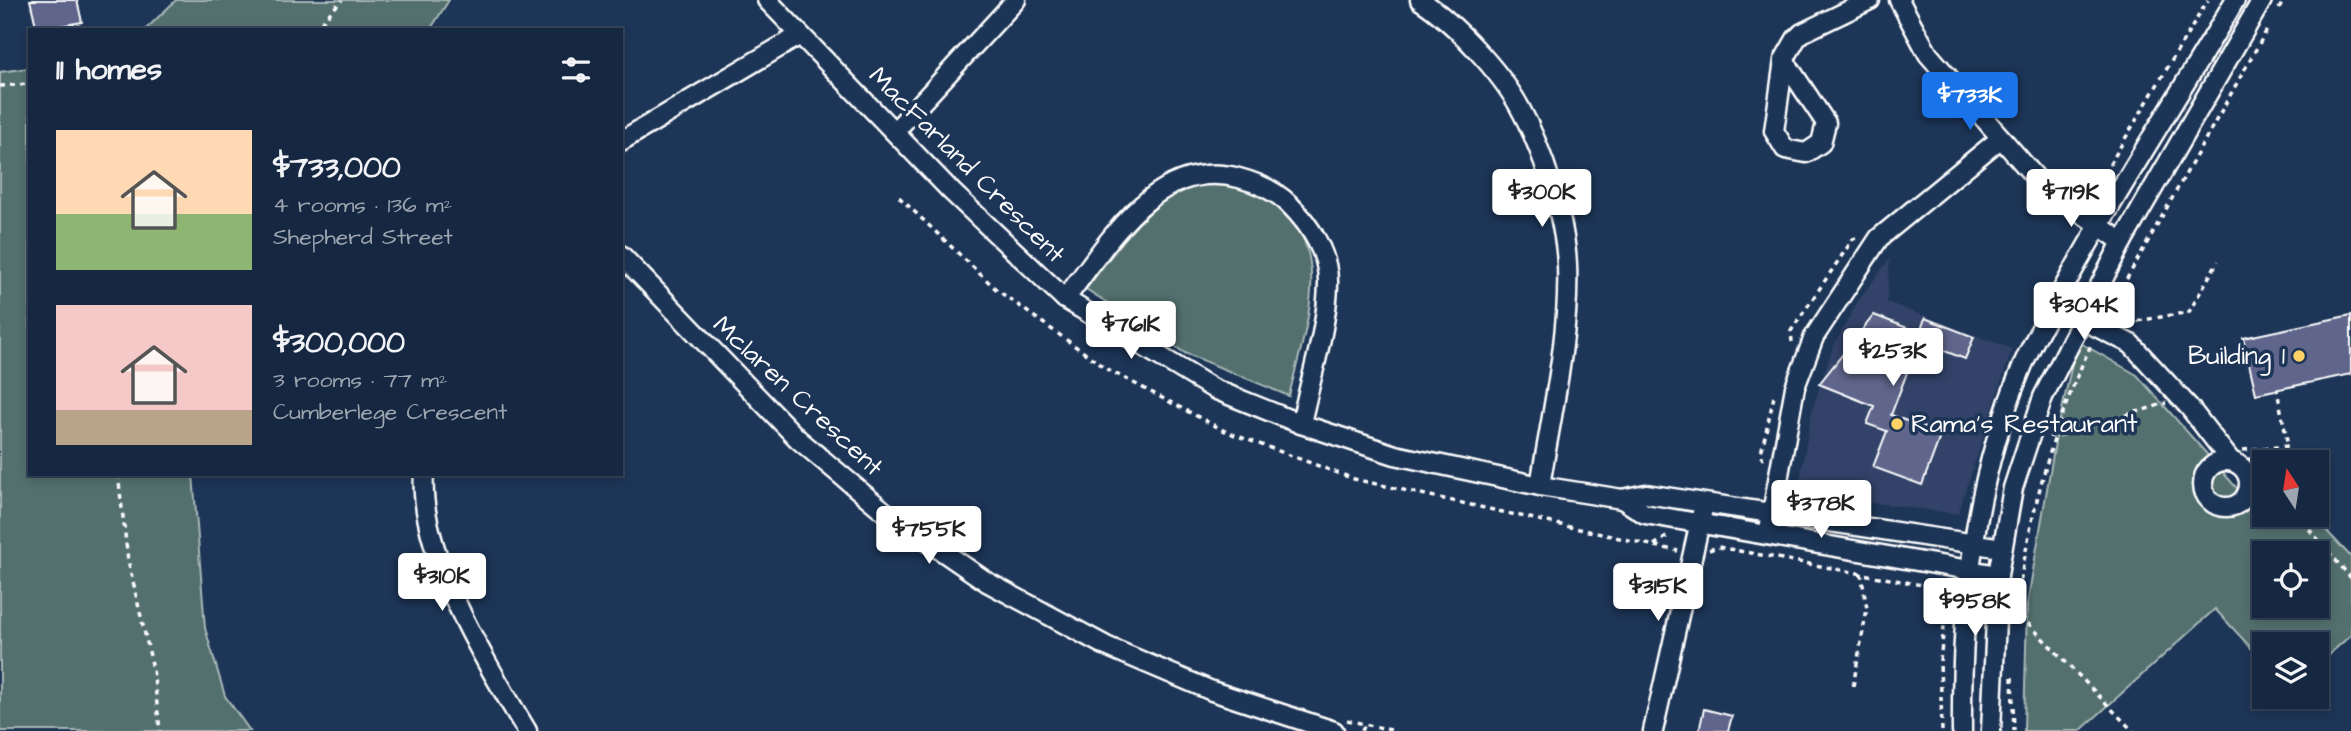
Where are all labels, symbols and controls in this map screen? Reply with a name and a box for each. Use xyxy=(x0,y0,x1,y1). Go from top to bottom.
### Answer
text: 11 homes xyxy=(56,49,162,91)
icon: filters xyxy=(557,51,595,89)
street label: MacFarland Crescent xyxy=(861,59,1074,272)
pin: $733K xyxy=(1921,72,2019,132)
text: $733K xyxy=(1938,79,2002,111)
text: $733,000 xyxy=(273,147,401,189)
icon: home xyxy=(112,158,196,242)
pin: $300K xyxy=(1493,170,1591,229)
pin: $719K xyxy=(2022,170,2120,229)
text: $300K xyxy=(1508,176,1576,208)
text: $719K xyxy=(2043,176,2099,208)
text: 4 rooms · 136 m² xyxy=(273,189,452,221)
text: Shepherd Street xyxy=(273,221,453,253)
pin: $304K xyxy=(2035,282,2133,342)
text: $304K xyxy=(2050,289,2118,321)
pin: $761K xyxy=(1082,302,1180,361)
street label: Mclaren Crescent xyxy=(705,307,891,485)
text: $761K xyxy=(1102,308,1160,340)
text: $300,000 xyxy=(273,322,405,364)
pin: $253K xyxy=(1844,328,1942,388)
icon: home xyxy=(112,333,196,417)
text: $253K xyxy=(1859,335,1927,367)
place label: Building 1 xyxy=(2188,338,2285,376)
marker: Building 1 xyxy=(2291,348,2307,364)
text: 3 rooms · 77 m² xyxy=(273,364,448,396)
text: Cumberlege Crescent xyxy=(273,396,507,428)
place label: Rama’s Restaurant xyxy=(1911,406,2138,442)
marker: Rama’s Restaurant xyxy=(1889,416,1905,432)
north arrow xyxy=(2252,450,2329,527)
map controls xyxy=(2252,450,2329,709)
pin: $378K xyxy=(1772,480,1870,540)
text: $378K xyxy=(1787,487,1855,519)
pin: $755K xyxy=(880,506,978,566)
text: $755K xyxy=(892,513,966,545)
button: locate xyxy=(2252,541,2329,618)
pin: $310K xyxy=(393,554,491,613)
text: $310K xyxy=(414,560,470,592)
pin: $315K xyxy=(1609,564,1707,623)
text: $315K xyxy=(1629,570,1687,602)
pin: $958K xyxy=(1926,578,2024,638)
text: $958K xyxy=(1939,585,2011,617)
button: layers xyxy=(2252,632,2329,709)

